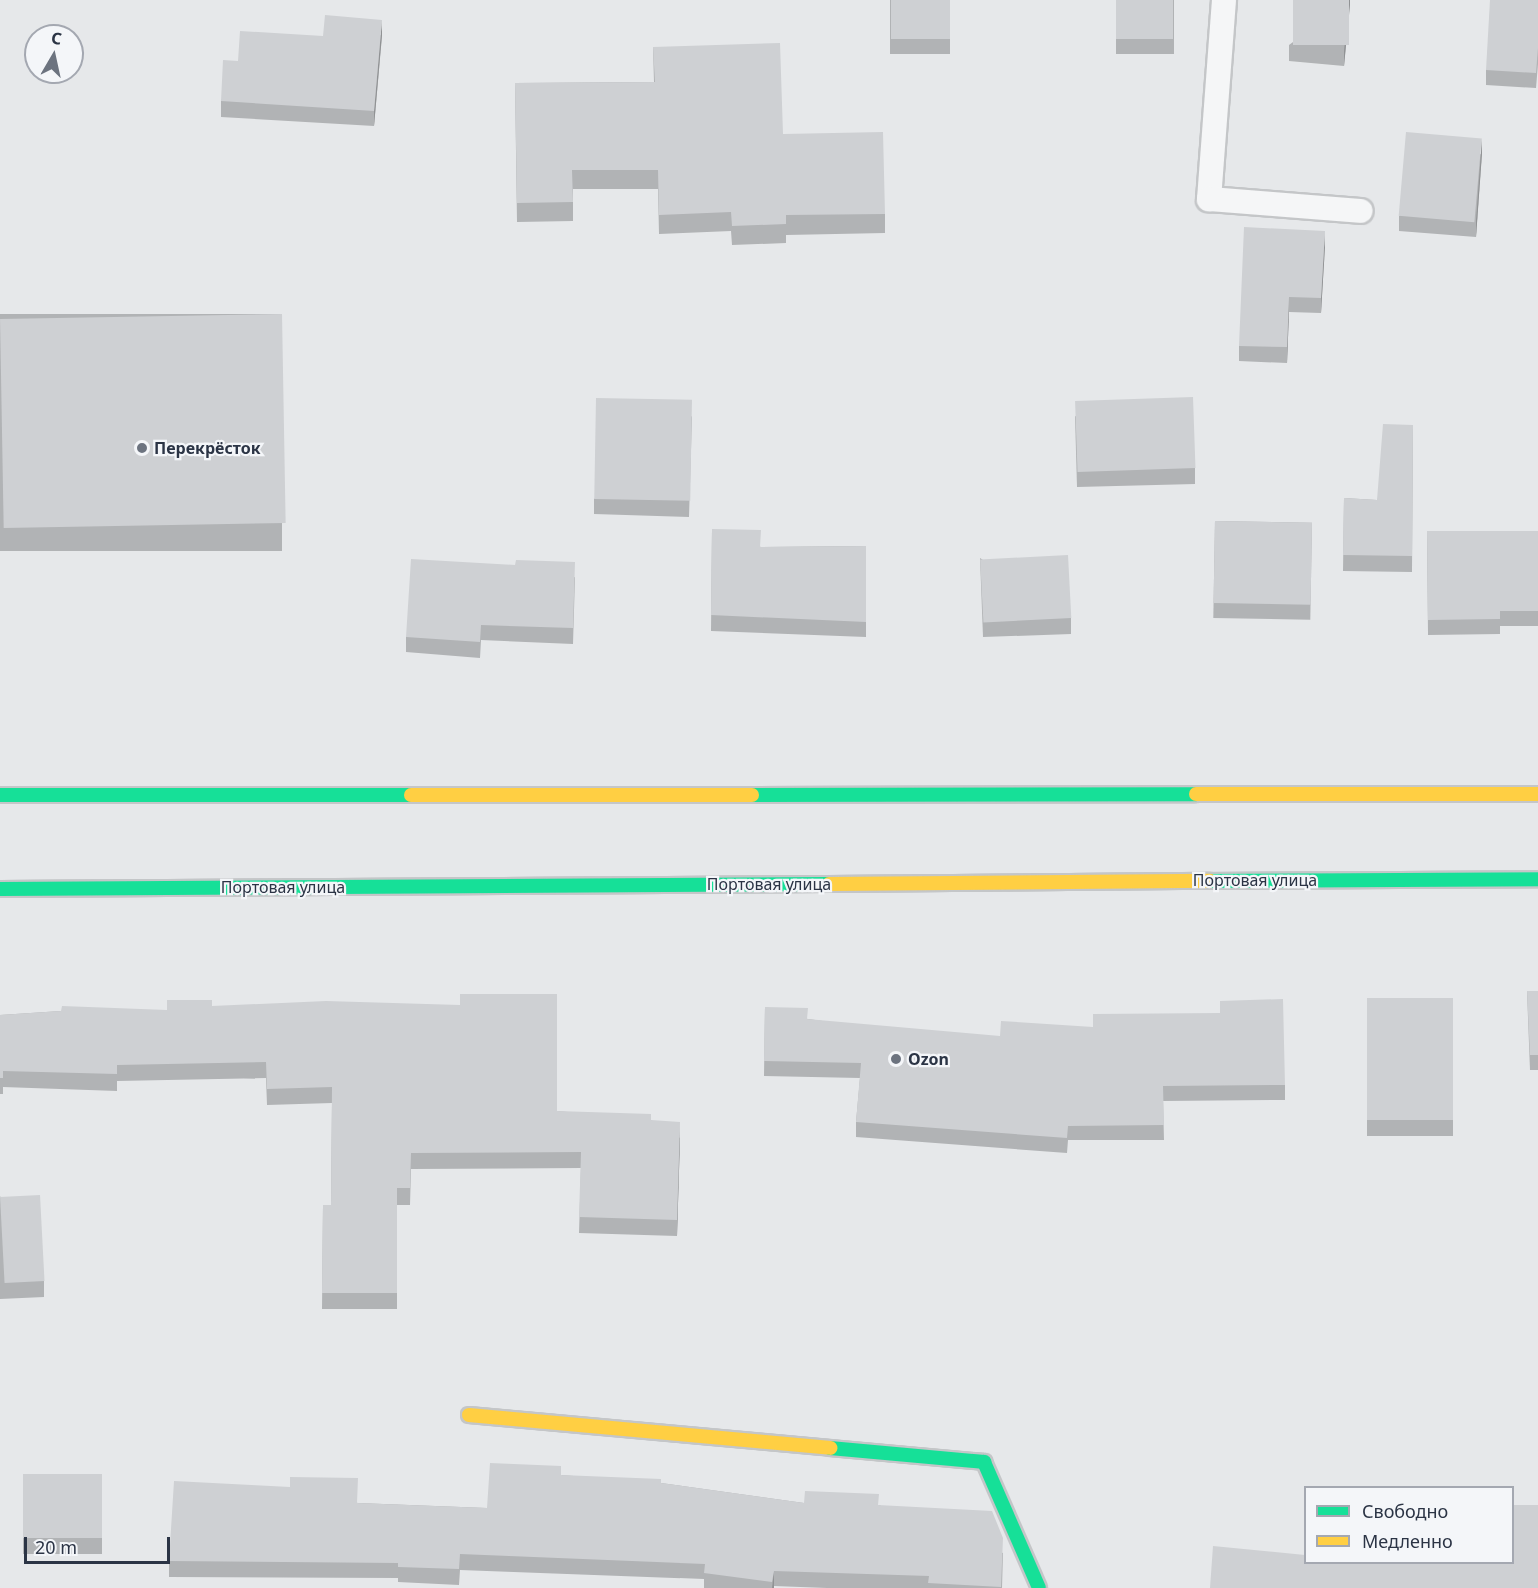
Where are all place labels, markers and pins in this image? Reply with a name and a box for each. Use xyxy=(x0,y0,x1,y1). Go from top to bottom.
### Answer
place label: Перекрёсток xyxy=(154,438,260,458)
marker: Перекрёсток xyxy=(135,441,149,455)
place label: Ozon xyxy=(908,1049,949,1069)
marker: Ozon xyxy=(889,1052,903,1066)

